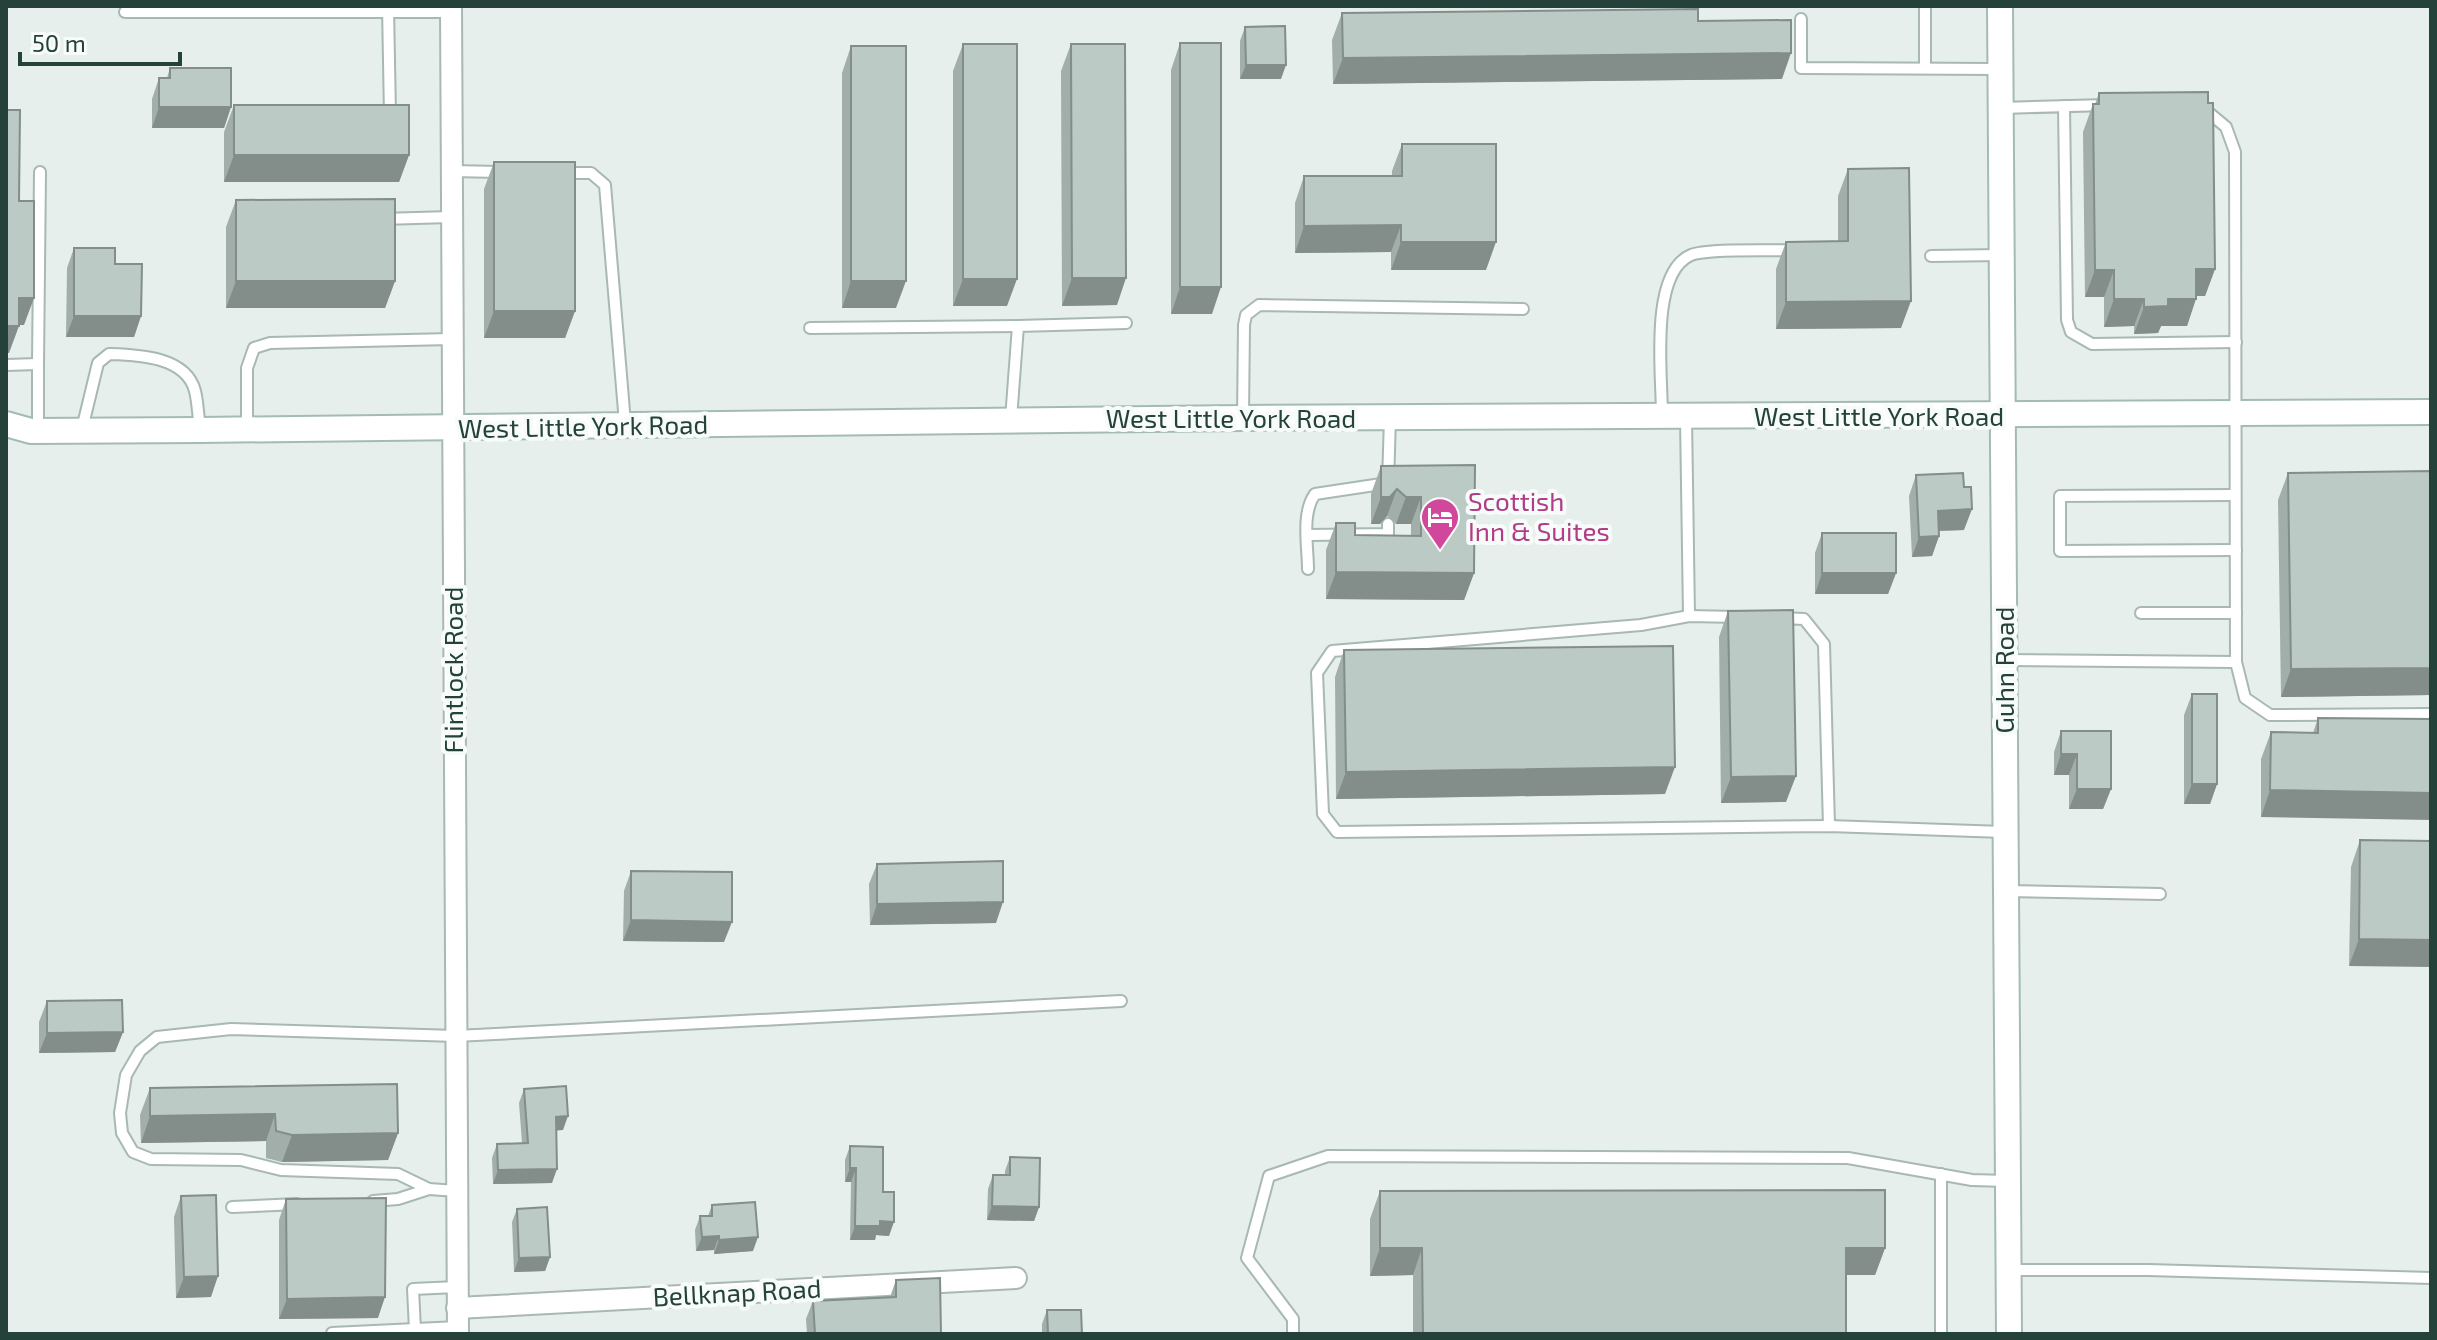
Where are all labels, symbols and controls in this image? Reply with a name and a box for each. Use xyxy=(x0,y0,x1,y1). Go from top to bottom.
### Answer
scale bar xyxy=(20,16,180,66)
text: 50 m xyxy=(32,28,86,57)
street label: West Little York Road xyxy=(1754,400,2004,431)
street label: West Little York Road xyxy=(1106,402,1356,433)
street label: West Little York Road xyxy=(458,408,708,443)
place label: Scottish Inn & Suites xyxy=(1468,485,1610,546)
hotel icon: Scottish Inn & Suites xyxy=(1419,496,1461,551)
street label: Flintlock Road xyxy=(437,586,468,754)
street label: Guhn Road xyxy=(1988,606,2019,734)
street label: Bellknap Road xyxy=(652,1272,822,1311)

